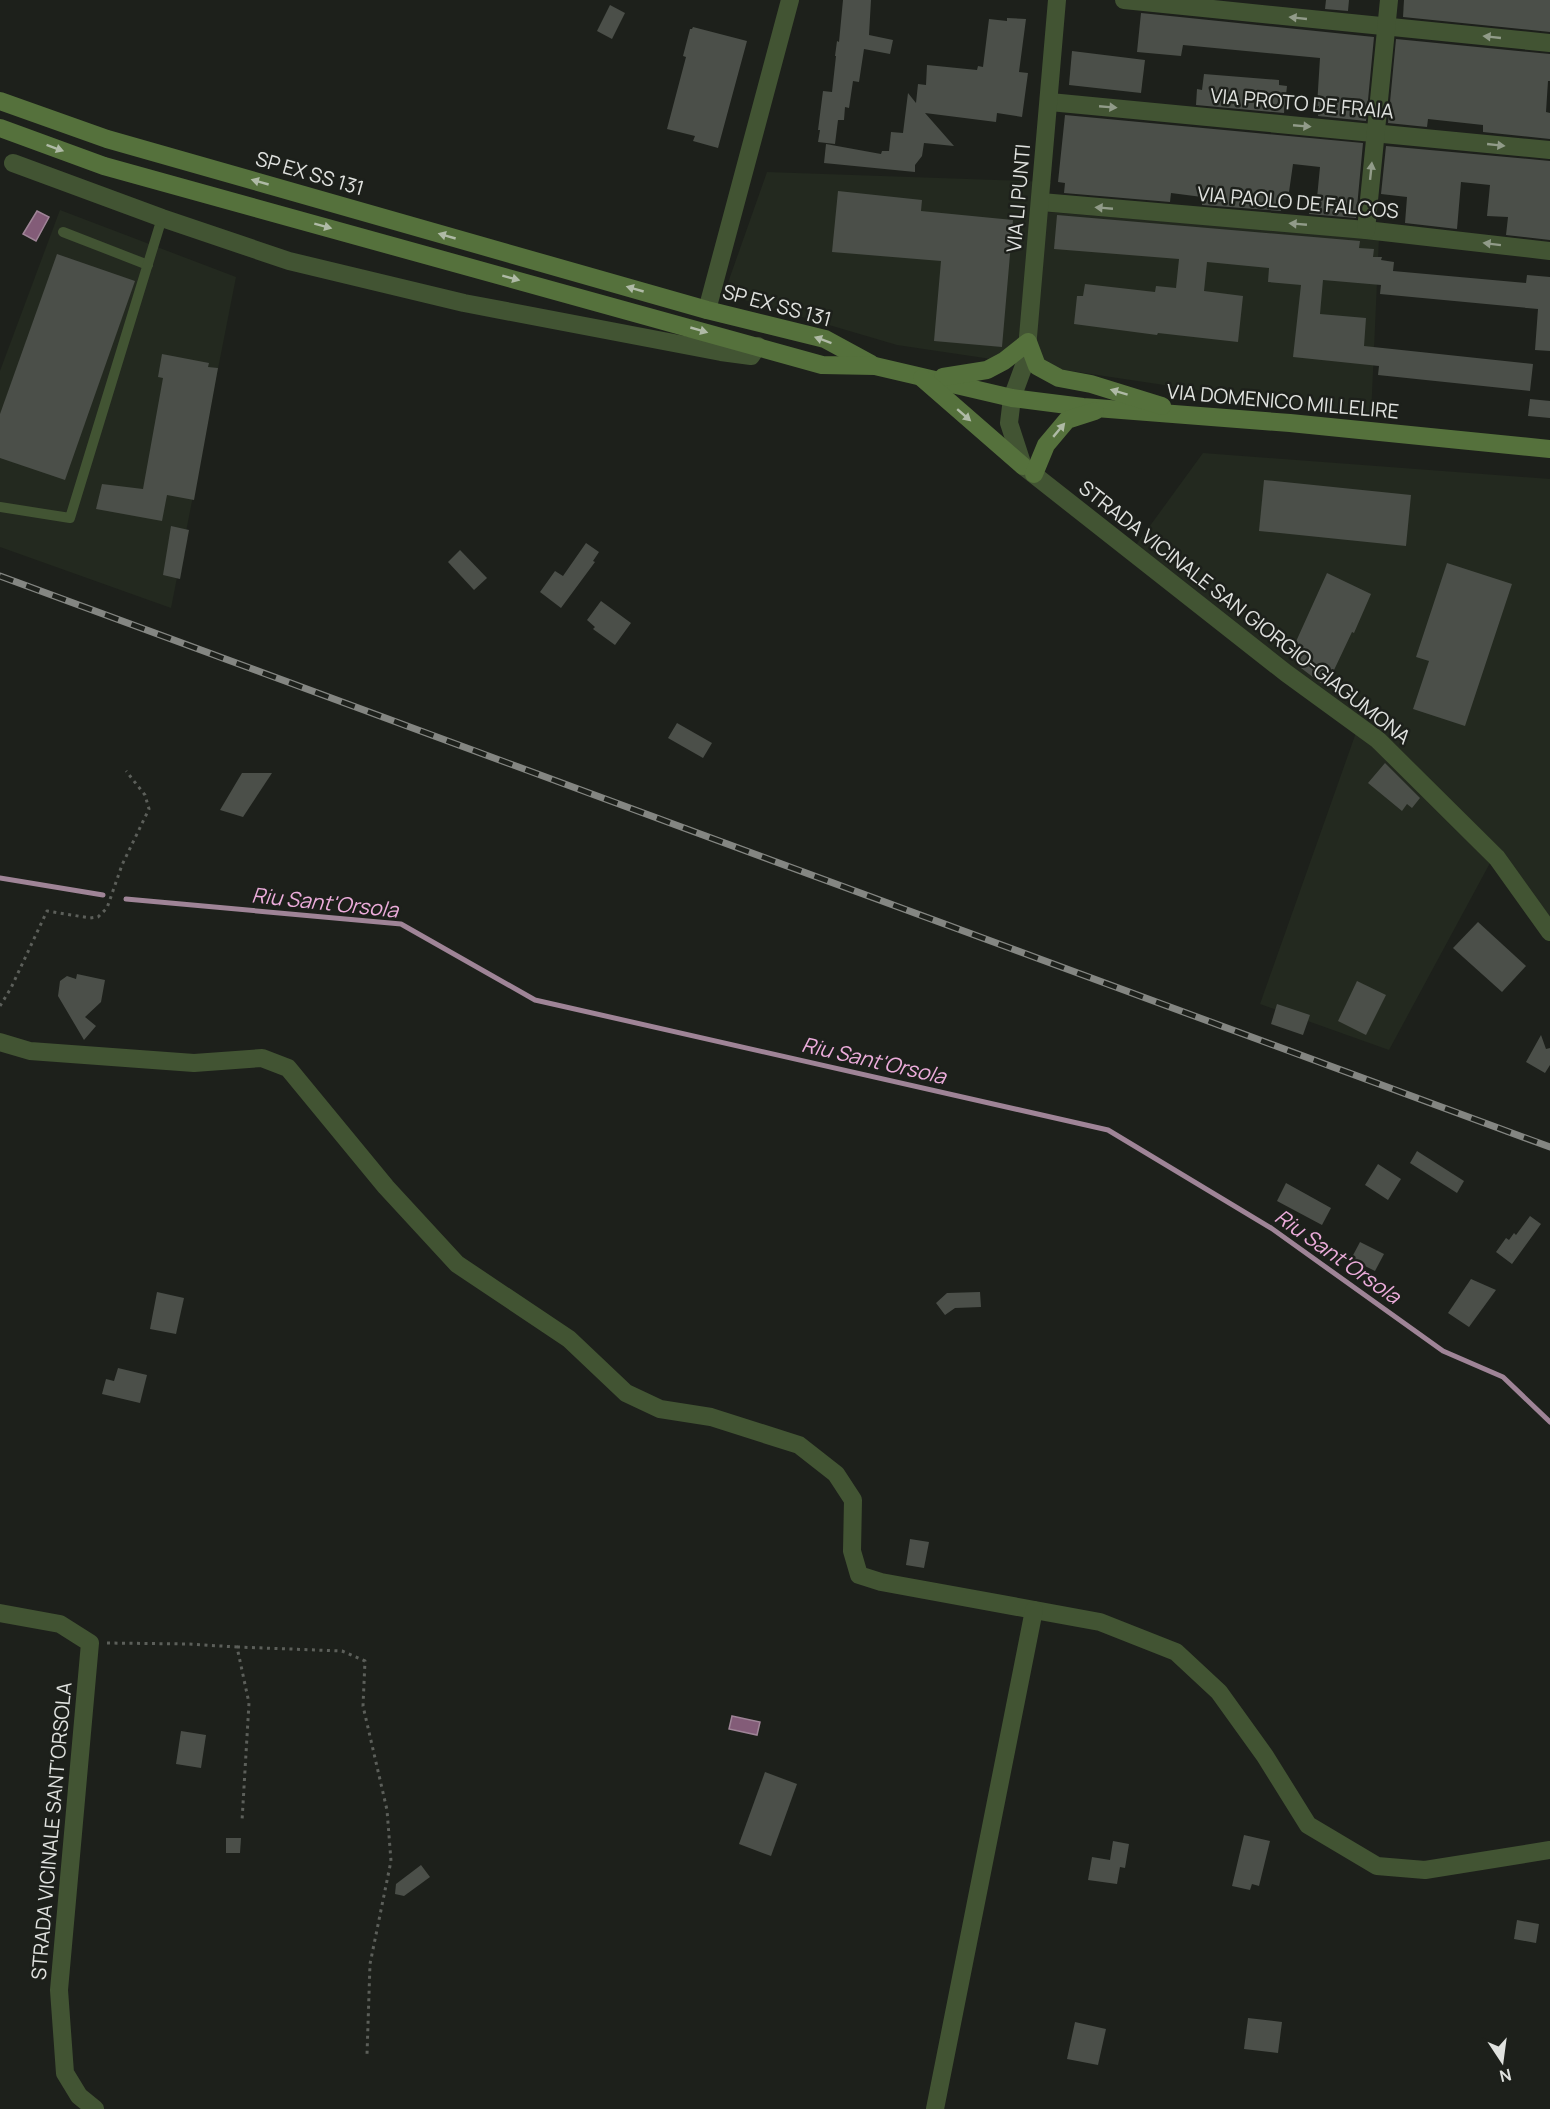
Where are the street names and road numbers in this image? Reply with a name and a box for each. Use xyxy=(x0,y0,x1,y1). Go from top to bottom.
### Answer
street label: VIA PROTO DE FRAIA xyxy=(1209,82,1395,124)
street label: VIA LI PUNTI xyxy=(1000,143,1036,253)
street label: SP EX SS 131 xyxy=(253,145,367,201)
street label: VIA PAOLO DE FALCOS xyxy=(1196,180,1400,224)
street label: SP EX SS 131 xyxy=(720,278,834,332)
street label: VIA DOMENICO MILLELIRE xyxy=(1166,377,1400,425)
street label: STRADA VICINALE SAN GIORGIO-GIAGUMONA xyxy=(1074,474,1417,750)
street label: STRADA VICINALE SANT'ORSOLA xyxy=(25,1681,77,1981)

